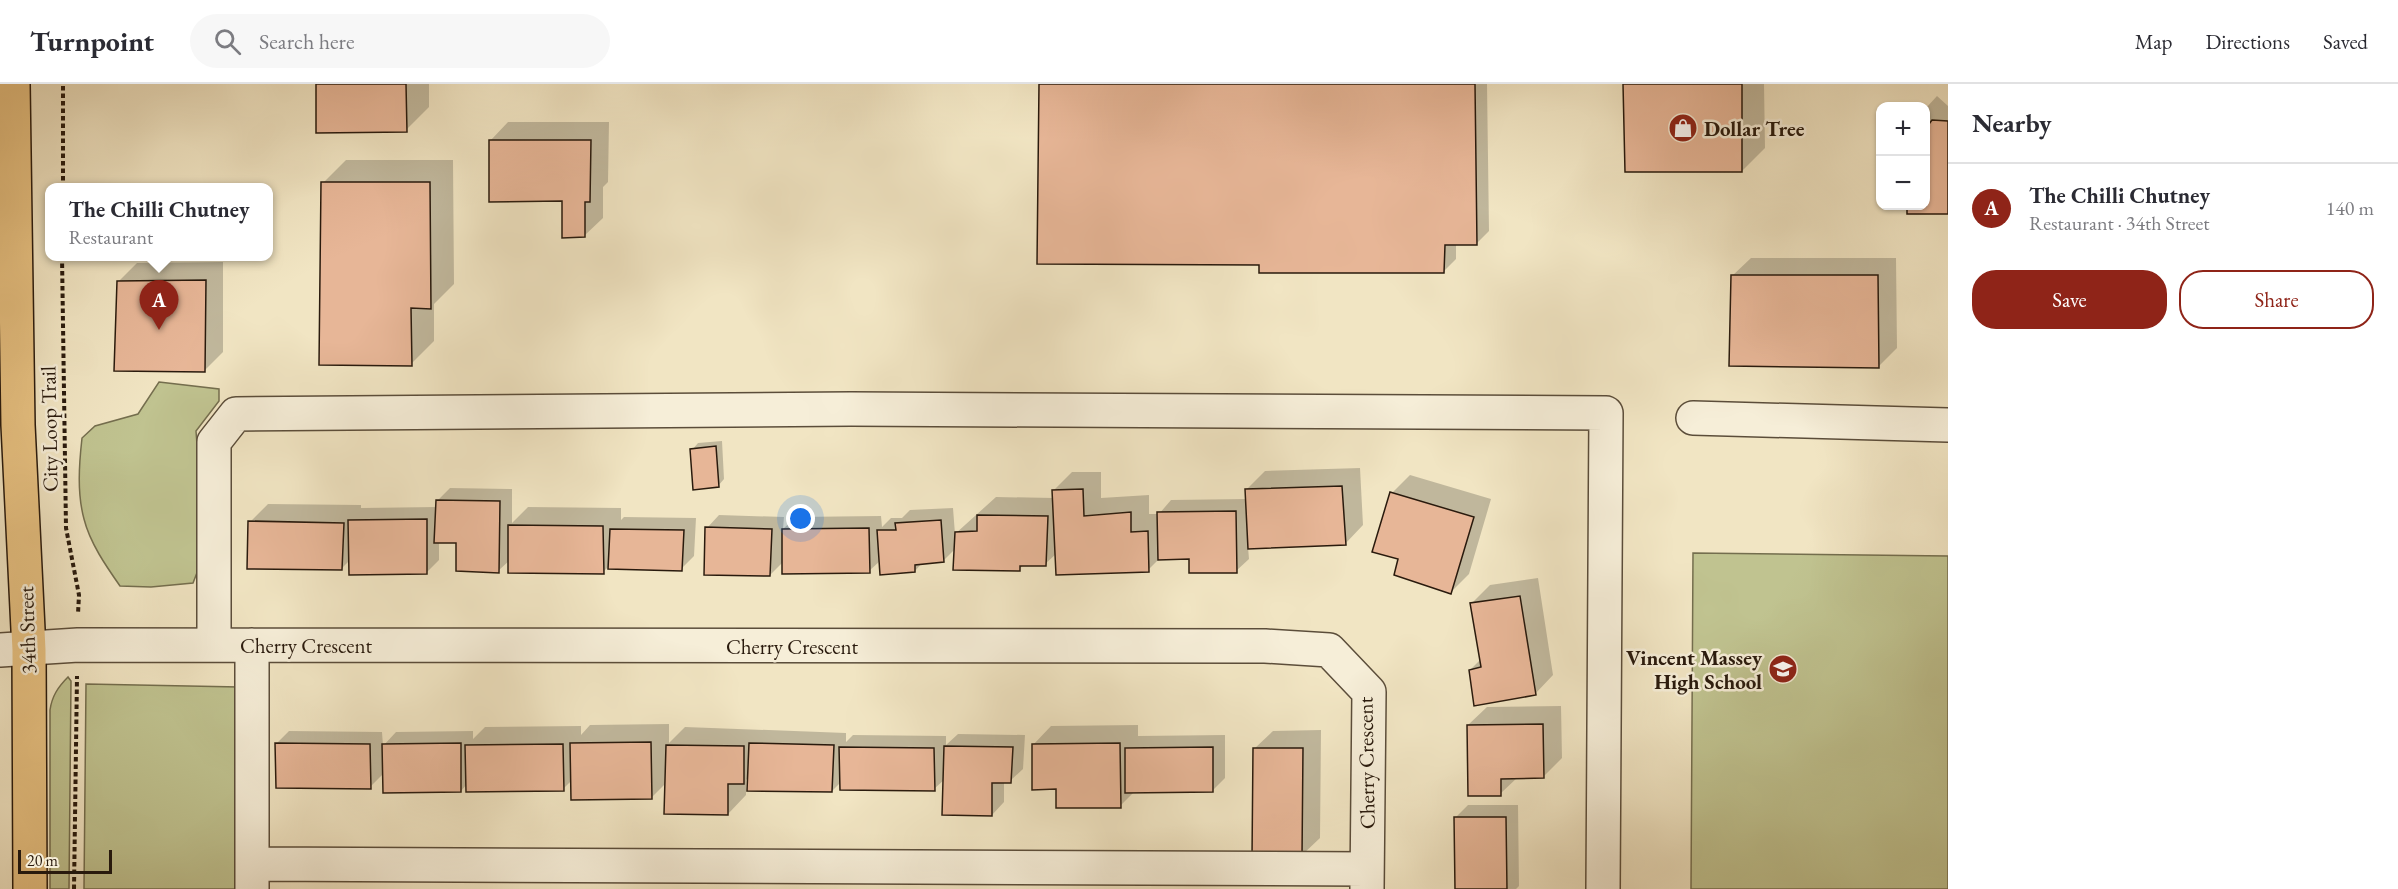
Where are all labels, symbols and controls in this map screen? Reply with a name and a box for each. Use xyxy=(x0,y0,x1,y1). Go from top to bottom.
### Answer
search box xyxy=(190,14,610,68)
text: Turnpoint xyxy=(30,23,154,59)
icon: search xyxy=(211,25,244,58)
text: Search here xyxy=(259,27,355,56)
text: Map xyxy=(2135,28,2172,55)
text: Directions xyxy=(2205,28,2290,55)
text: Saved xyxy=(2323,28,2368,55)
map controls xyxy=(1876,102,1930,210)
button: + xyxy=(1876,102,1930,156)
text: Nearby xyxy=(1972,106,2052,140)
shop icon: Dollar Tree xyxy=(1667,112,1699,144)
place label: Dollar Tree xyxy=(1704,115,1805,142)
button: − xyxy=(1876,156,1930,210)
text: The Chilli Chutney xyxy=(2029,181,2210,210)
popup xyxy=(45,183,273,261)
text: The Chilli Chutney xyxy=(68,195,250,224)
text: A xyxy=(1984,195,1999,221)
text: 140 m xyxy=(2326,195,2374,221)
text: Restaurant · 34th Street xyxy=(2029,210,2210,236)
text: Restaurant xyxy=(68,224,153,250)
button: Save xyxy=(1972,270,2167,329)
button: Share xyxy=(2179,270,2374,329)
pin: A xyxy=(140,280,178,330)
street label: City Loop Trail xyxy=(34,366,64,492)
your location xyxy=(786,504,815,533)
street label: 34th Street xyxy=(12,585,42,674)
street label: Cherry Crescent xyxy=(240,632,373,659)
street label: Cherry Crescent xyxy=(726,633,859,660)
place label: Vincent Massey High School xyxy=(1626,644,1763,695)
school or university icon: Vincent Massey High School xyxy=(1767,653,1799,685)
street label: Cherry Crescent xyxy=(1351,696,1381,829)
scale bar xyxy=(18,847,112,874)
text: 20 m xyxy=(27,850,58,871)

